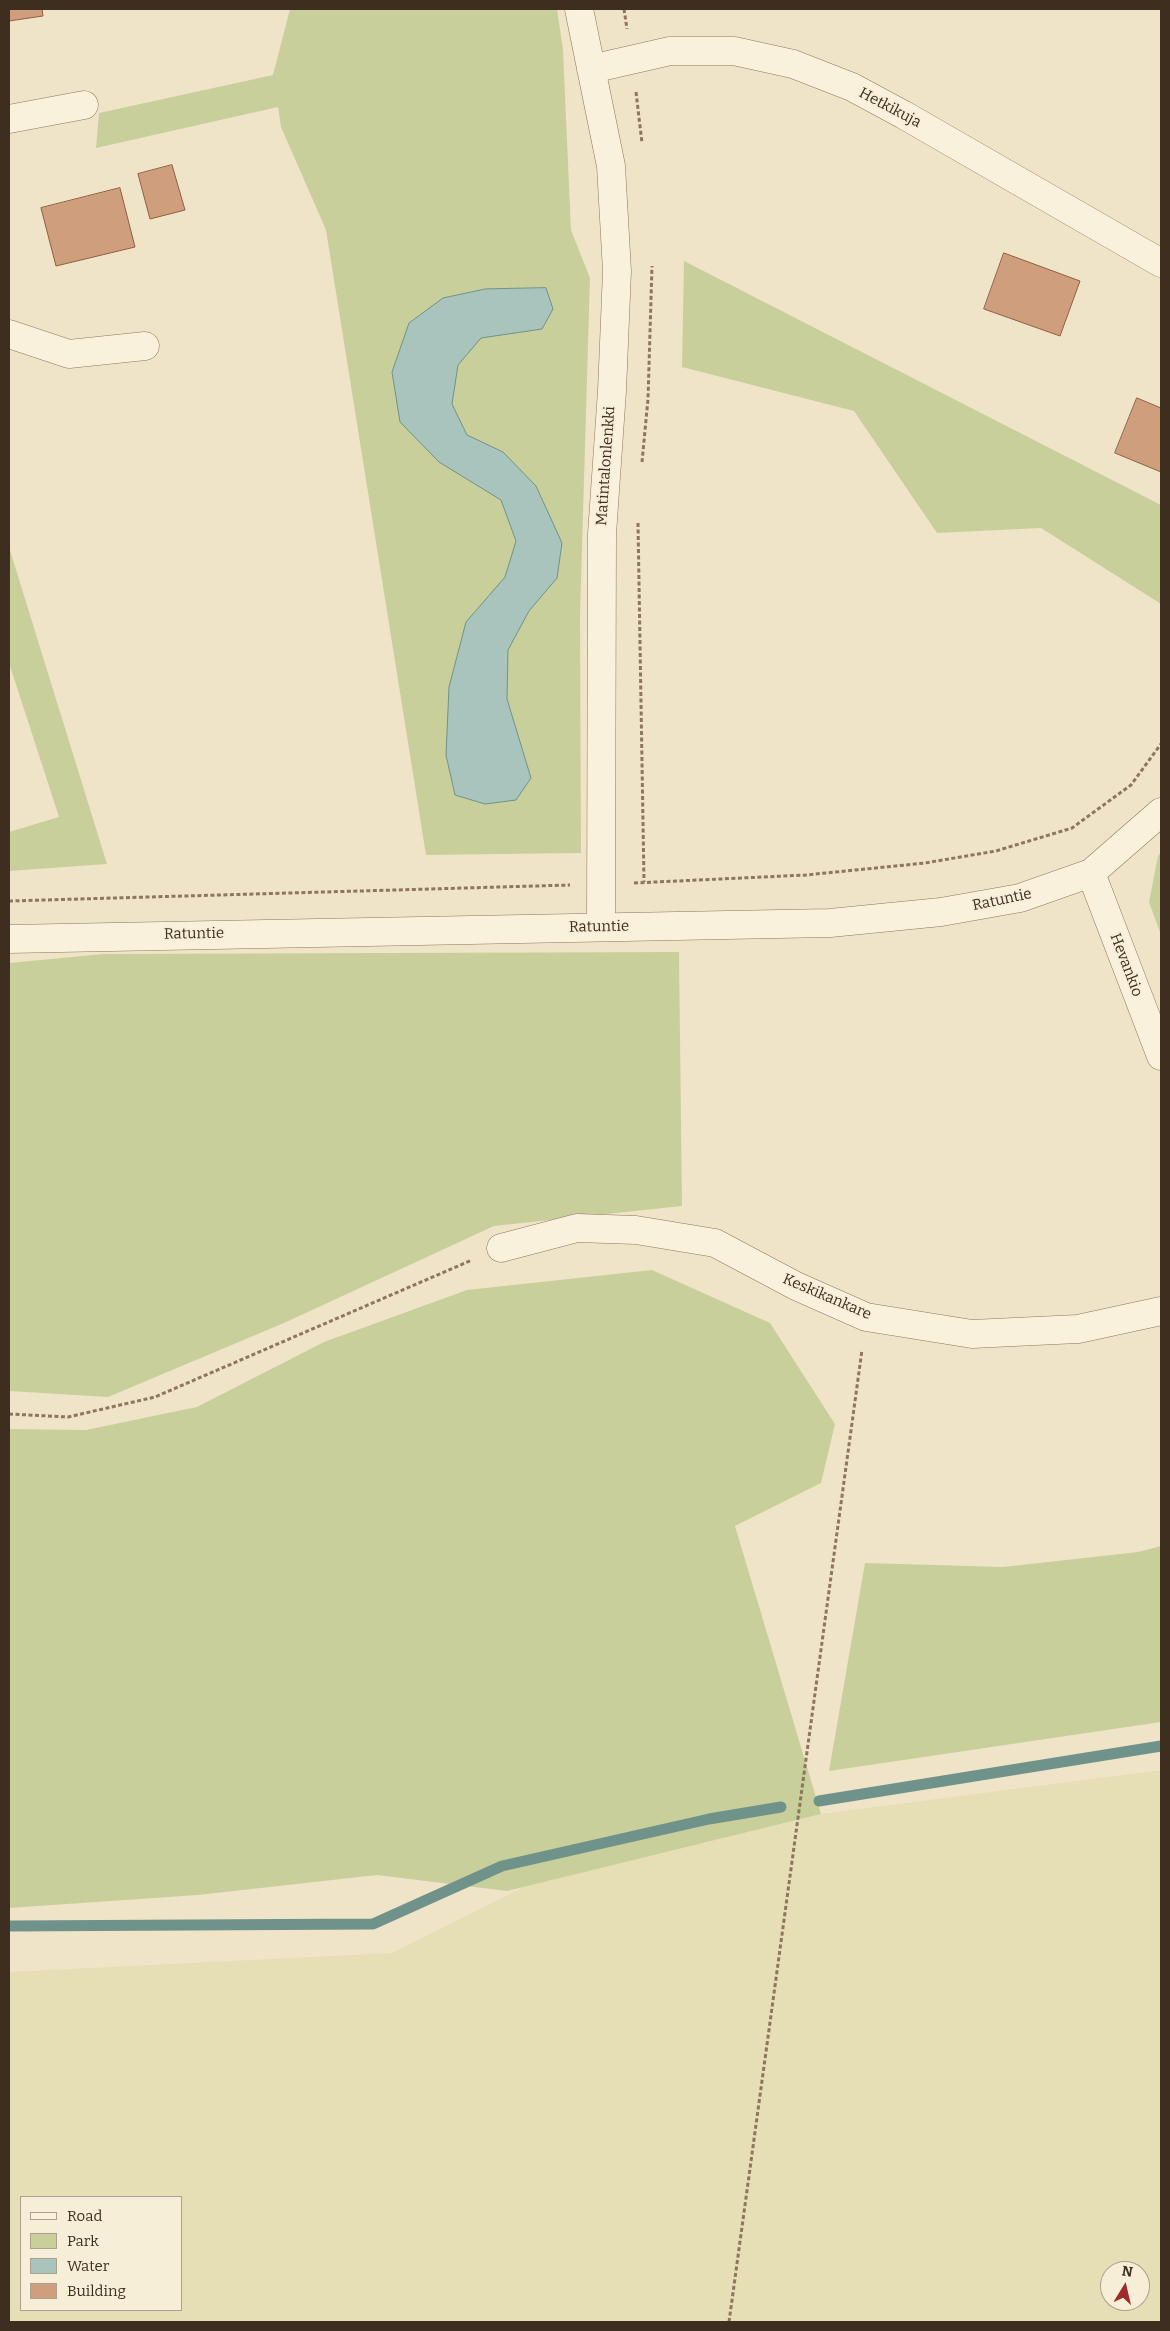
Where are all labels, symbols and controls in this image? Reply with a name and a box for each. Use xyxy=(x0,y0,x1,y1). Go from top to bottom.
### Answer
street label: Hetkikuja xyxy=(856,84,924,132)
street label: Matintalonlenkki xyxy=(593,406,619,526)
street label: Ratuntie xyxy=(971,885,1033,915)
street label: Ratuntie xyxy=(569,917,629,937)
street label: Ratuntie xyxy=(164,924,224,944)
street label: Hevankio xyxy=(1106,931,1146,999)
street label: Keskikankare xyxy=(780,1270,874,1324)
legend xyxy=(20,2196,182,2311)
text: Road xyxy=(67,2207,102,2225)
text: Park xyxy=(67,2232,99,2250)
text: Water xyxy=(67,2257,109,2275)
north arrow xyxy=(1100,2261,1150,2311)
text: N xyxy=(1121,2262,1134,2281)
text: Building xyxy=(67,2282,126,2300)

